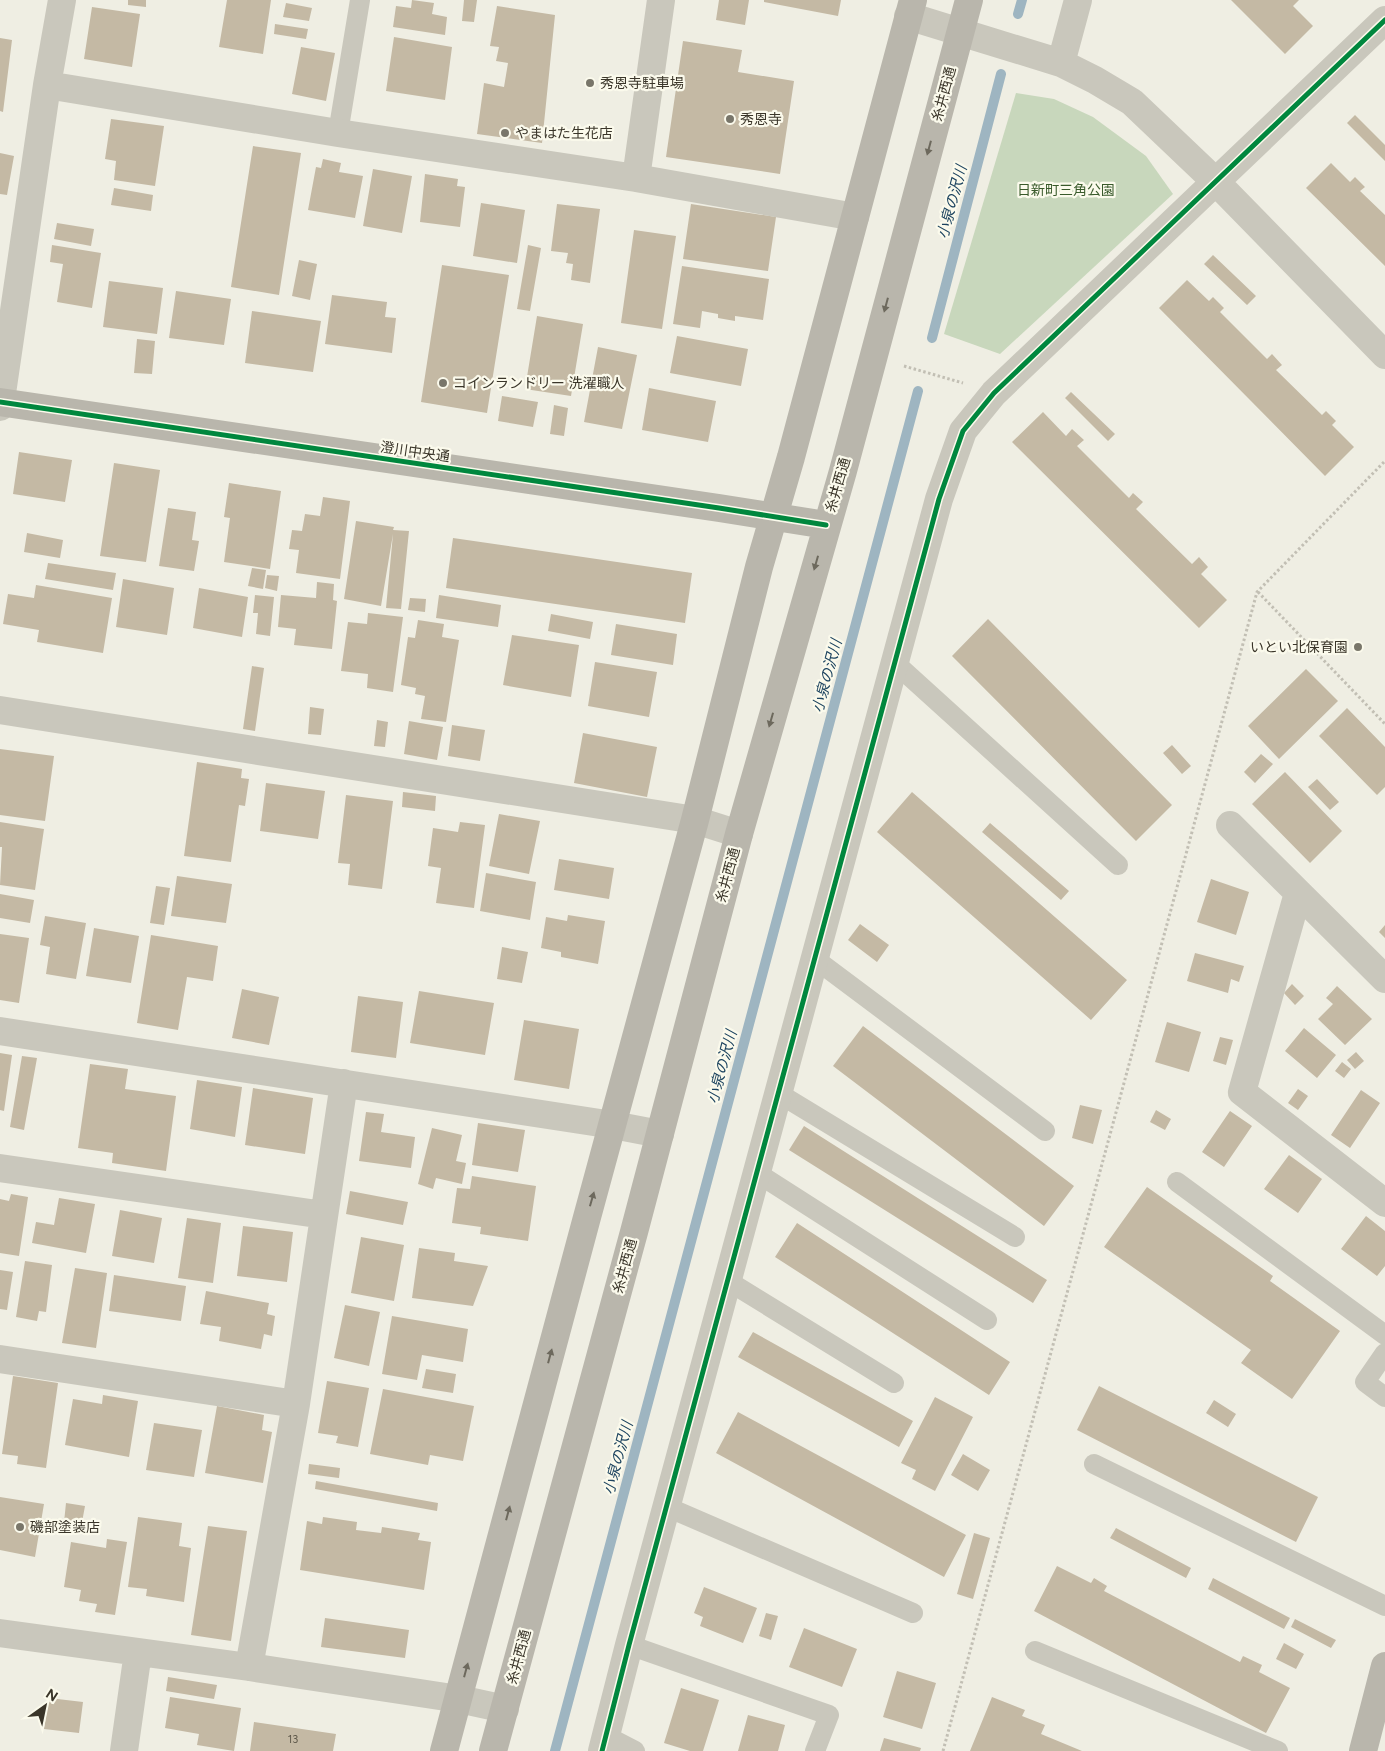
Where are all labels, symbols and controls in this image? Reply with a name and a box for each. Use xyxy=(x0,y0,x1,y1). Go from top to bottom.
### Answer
street label: 糸井西通 xyxy=(929,65,959,123)
place label: 秀恩寺駐車場 xyxy=(600,75,684,92)
marker: 秀恩寺駐車場 xyxy=(584,77,596,89)
place label: 秀恩寺 xyxy=(740,111,782,128)
marker: 秀恩寺 xyxy=(724,113,736,125)
place label: やまはた生花店 xyxy=(515,125,613,142)
marker: やまはた生花店 xyxy=(499,127,511,139)
one-way arrow xyxy=(925,141,933,156)
water label: 小泉の沢川 xyxy=(934,162,971,241)
park label: 日新町三角公園 xyxy=(1017,182,1115,199)
one-way arrow xyxy=(882,298,890,313)
place label: コインランドリー 洗濯職人 xyxy=(453,375,624,392)
marker: コインランドリー 洗濯職人 xyxy=(437,377,449,389)
street label: 澄川中央通 xyxy=(379,439,451,465)
street label: 糸井西通 xyxy=(822,456,854,514)
one-way arrow xyxy=(811,556,819,571)
water label: 小泉の沢川 xyxy=(809,636,846,715)
place label: いとい北保育園 xyxy=(1250,639,1348,656)
marker: いとい北保育園 xyxy=(1352,641,1364,653)
one-way arrow xyxy=(767,712,775,727)
street label: 糸井西通 xyxy=(713,846,743,904)
water label: 小泉の沢川 xyxy=(704,1027,741,1106)
one-way arrow xyxy=(588,1192,596,1207)
street label: 糸井西通 xyxy=(610,1237,640,1295)
one-way arrow xyxy=(546,1349,554,1364)
water label: 小泉の沢川 xyxy=(600,1418,637,1497)
one-way arrow xyxy=(504,1506,512,1521)
place label: 磯部塗装店 xyxy=(30,1519,100,1536)
marker: 磯部塗装店 xyxy=(14,1521,26,1533)
street label: 糸井西通 xyxy=(504,1628,534,1686)
one-way arrow xyxy=(463,1663,471,1678)
north arrow xyxy=(20,1681,70,1731)
text: N xyxy=(43,1685,61,1706)
house number: 13 xyxy=(288,1733,298,1746)

